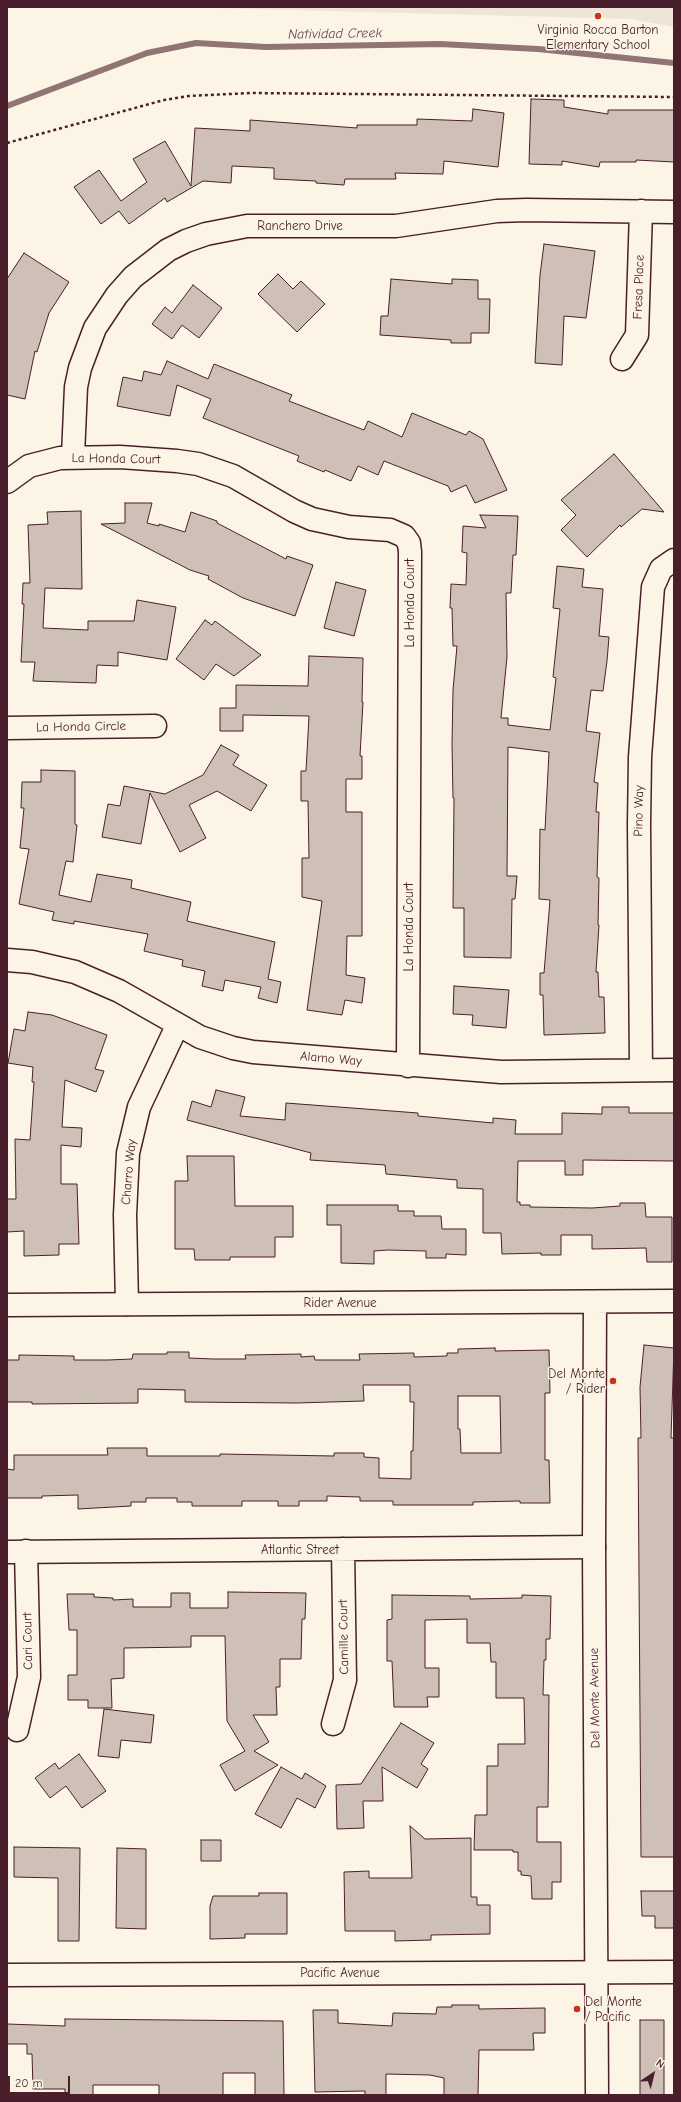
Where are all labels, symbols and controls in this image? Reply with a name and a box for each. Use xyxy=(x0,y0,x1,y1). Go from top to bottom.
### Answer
marker: Virginia Rocca Barton Elementary School xyxy=(593,11,603,21)
place label: Virginia Rocca Barton Elementary School xyxy=(537,22,659,53)
water label: Natividad Creek xyxy=(288,25,382,43)
street label: Ranchero Drive xyxy=(257,218,343,234)
street label: Fresa Place xyxy=(630,254,648,320)
street label: La Honda Court xyxy=(71,450,161,468)
street label: La Honda Court xyxy=(402,558,418,648)
street label: La Honda Circle xyxy=(36,718,126,736)
street label: Pino Way xyxy=(631,785,647,837)
street label: La Honda Court xyxy=(401,882,417,972)
street label: Alamo Way xyxy=(299,1049,363,1069)
street label: Charro Way xyxy=(118,1139,140,1205)
street label: Rider Avenue xyxy=(303,1295,377,1311)
place label: Del Monte / Rider xyxy=(548,1366,605,1397)
marker: Del Monte / Rider xyxy=(608,1376,618,1386)
street label: Atlantic Street xyxy=(261,1542,339,1558)
street label: Camille Court xyxy=(336,1599,352,1675)
street label: Cari Court xyxy=(20,1612,36,1670)
street label: Del Monte Avenue xyxy=(586,1648,604,1748)
street label: Pacific Avenue xyxy=(300,1965,380,1981)
place label: Del Monte / Pacific xyxy=(585,1994,642,2025)
marker: Del Monte / Pacific xyxy=(572,2004,582,2014)
north arrow xyxy=(633,2054,673,2094)
text: N xyxy=(653,2056,667,2071)
scale bar xyxy=(10,2068,72,2094)
text: 20 m xyxy=(15,2076,43,2090)

